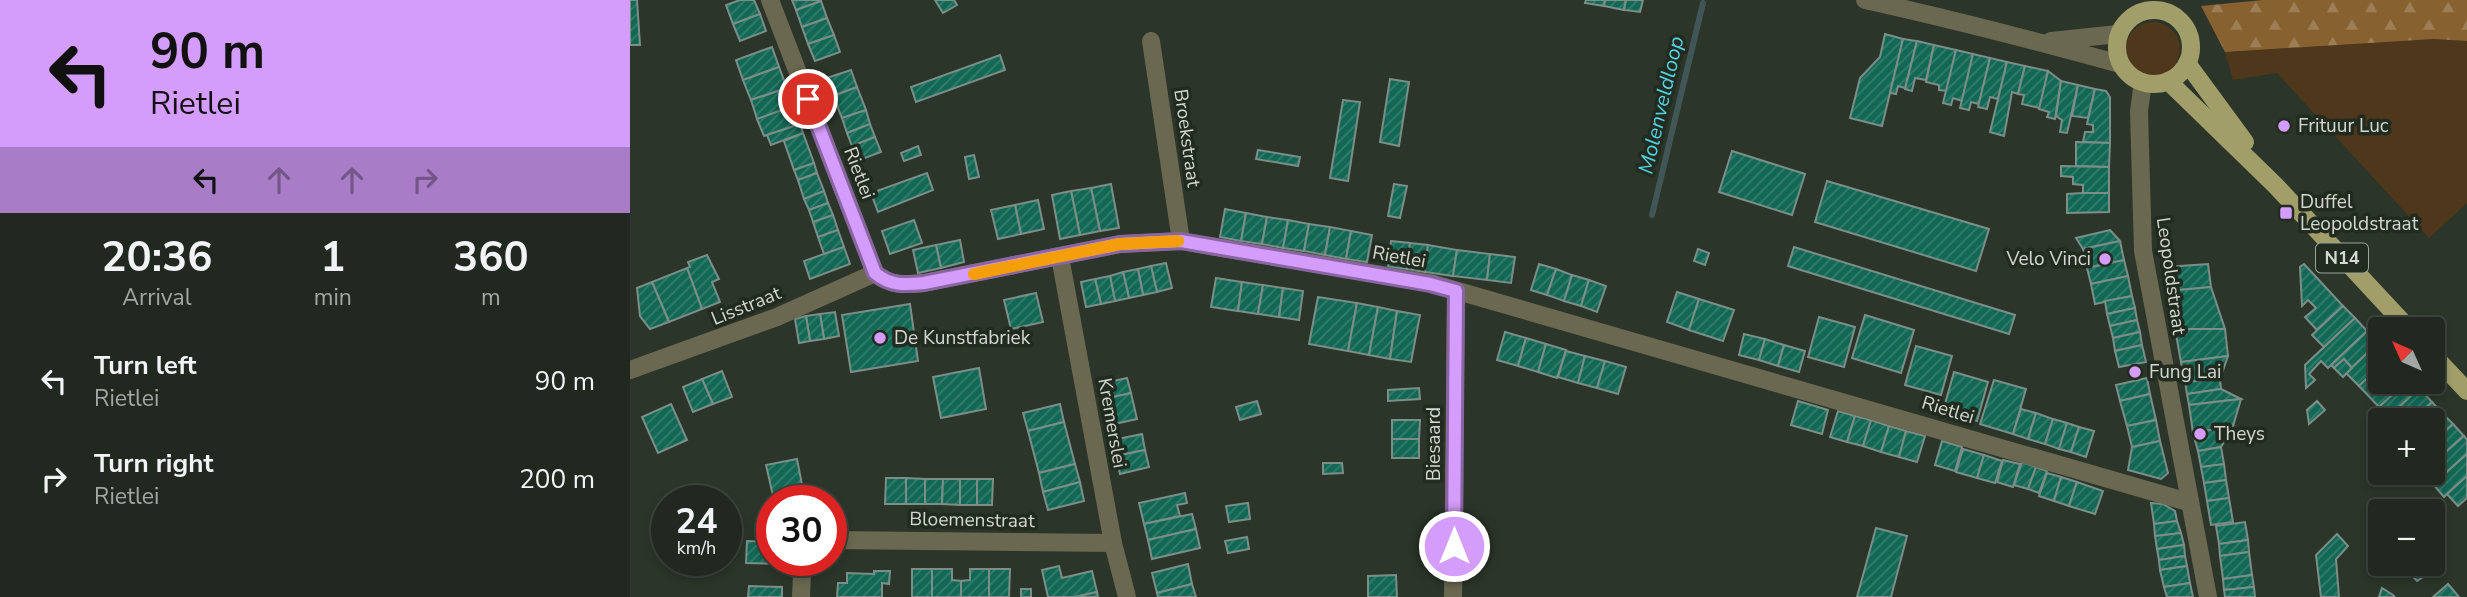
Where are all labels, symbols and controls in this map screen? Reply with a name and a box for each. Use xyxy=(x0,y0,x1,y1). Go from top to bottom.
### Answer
text: 90 m xyxy=(150,18,265,85)
icon: left xyxy=(35,28,126,119)
water label: Molenveldloop xyxy=(1632,33,1690,177)
pin xyxy=(778,69,838,129)
icon: arrive xyxy=(789,80,827,118)
text: Rietlei xyxy=(150,82,241,125)
street label: Broekstraat xyxy=(1167,87,1207,189)
place label: Frituur Luc xyxy=(2298,113,2389,139)
marker: Frituur Luc xyxy=(2276,118,2292,134)
street label: Rietlei xyxy=(837,143,881,203)
icon: left xyxy=(187,161,225,199)
icon: ahead xyxy=(260,161,298,199)
icon: ahead xyxy=(333,161,371,199)
icon: right xyxy=(406,161,444,199)
place label: Duffel Leopoldstraat xyxy=(2300,189,2419,237)
marker: Duffel Leopoldstraat xyxy=(2278,205,2294,221)
street label: Leopoldstraat xyxy=(2150,216,2192,337)
text: 20:36 xyxy=(101,229,212,286)
text: 1 xyxy=(320,229,345,286)
text: 360 xyxy=(453,229,529,286)
street label: Rietlei xyxy=(1370,240,1428,274)
road number: N14 xyxy=(2316,244,2368,272)
place label: Velo Vinci xyxy=(2005,246,2091,272)
marker: Velo Vinci xyxy=(2097,251,2113,267)
street label: Lisstraat xyxy=(707,280,785,332)
text: Arrival xyxy=(122,282,191,313)
text: min xyxy=(314,282,352,313)
text: m xyxy=(481,282,501,313)
north arrow xyxy=(2368,317,2445,394)
map controls xyxy=(2368,317,2445,576)
place label: De Kunstfabriek xyxy=(894,325,1031,351)
marker: De Kunstfabriek xyxy=(872,330,888,346)
text: Turn left xyxy=(94,348,197,383)
place label: Fung Lai xyxy=(2149,359,2221,385)
icon: left xyxy=(35,362,73,400)
text: 90 m xyxy=(535,364,595,399)
marker: Fung Lai xyxy=(2127,364,2143,380)
street label: Kremerslei xyxy=(1091,376,1133,470)
text: Rietlei xyxy=(94,383,159,414)
street label: Rietlei xyxy=(1918,390,1978,430)
street label: Biesaard xyxy=(1421,407,1447,481)
button: + xyxy=(2368,408,2445,485)
place label: Theys xyxy=(2214,421,2265,447)
marker: Theys xyxy=(2192,426,2208,442)
text: Turn right xyxy=(94,446,213,481)
icon: right xyxy=(35,460,73,498)
text: 200 m xyxy=(519,462,595,497)
text: Rietlei xyxy=(94,481,159,512)
speed limit sign: 30 xyxy=(756,485,847,576)
text: 24 xyxy=(675,498,718,545)
button: − xyxy=(2368,499,2445,576)
street label: Bloemenstraat xyxy=(909,506,1035,534)
position arrow xyxy=(1417,509,1491,583)
text: km/h xyxy=(677,536,716,560)

